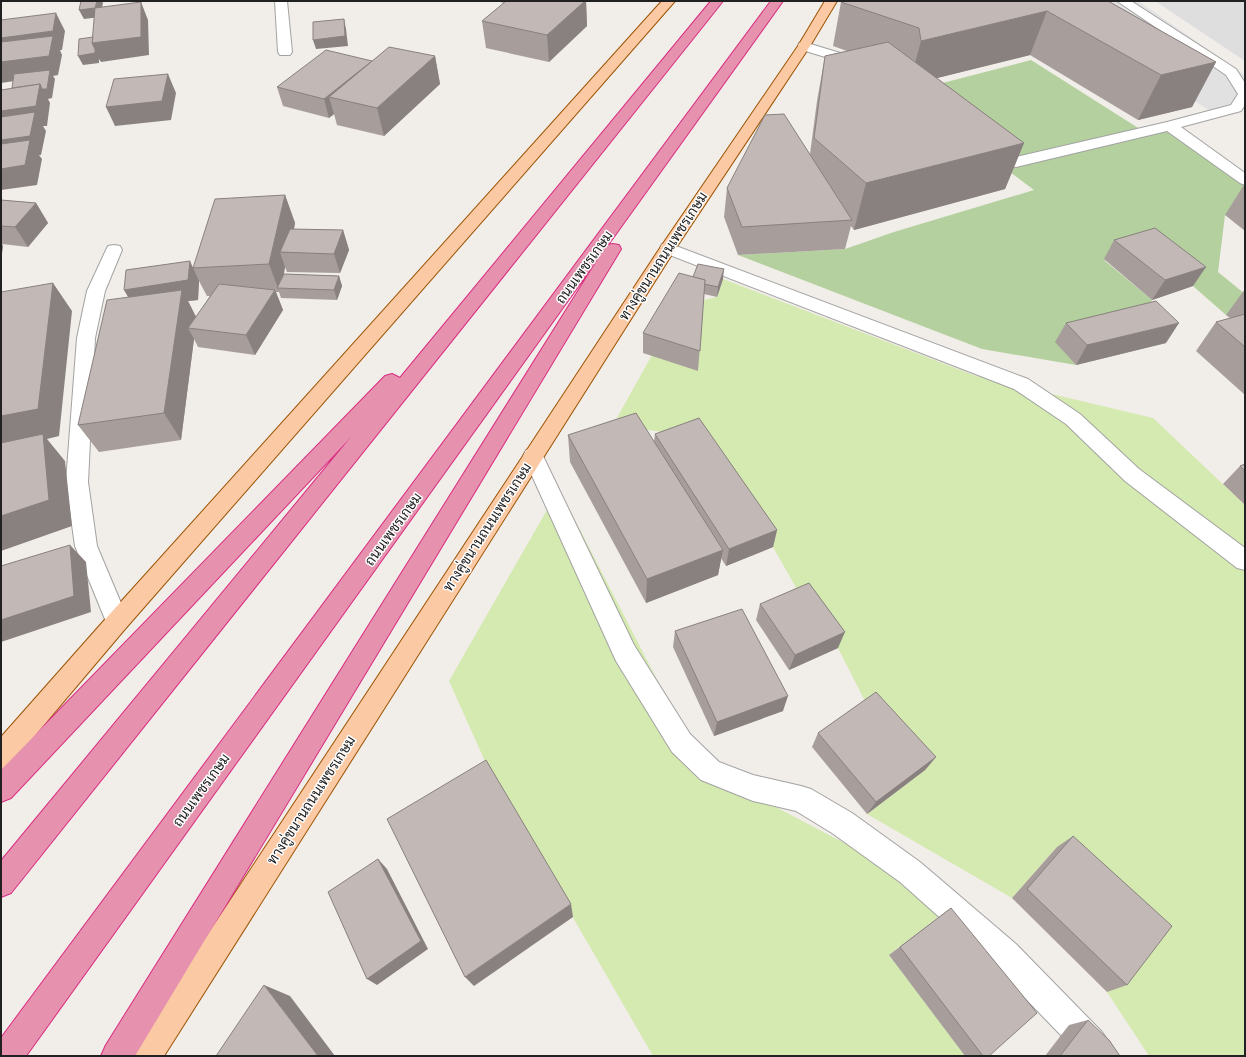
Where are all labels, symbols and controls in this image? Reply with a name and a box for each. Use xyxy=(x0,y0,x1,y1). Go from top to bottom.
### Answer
street label: ทางคู่ขนานถนนเพชรเกษม xyxy=(615,189,712,324)
street label: ถนนเพชรเกษม xyxy=(552,227,616,307)
street label: ทางคู่ขนานถนนเพชรเกษม xyxy=(439,460,536,595)
street label: ถนนเพชรเกษม xyxy=(361,489,425,569)
street label: ทางคู่ขนานถนนเพชรเกษม xyxy=(263,733,360,868)
street label: ถนนเพชรเกษม xyxy=(169,750,233,830)

